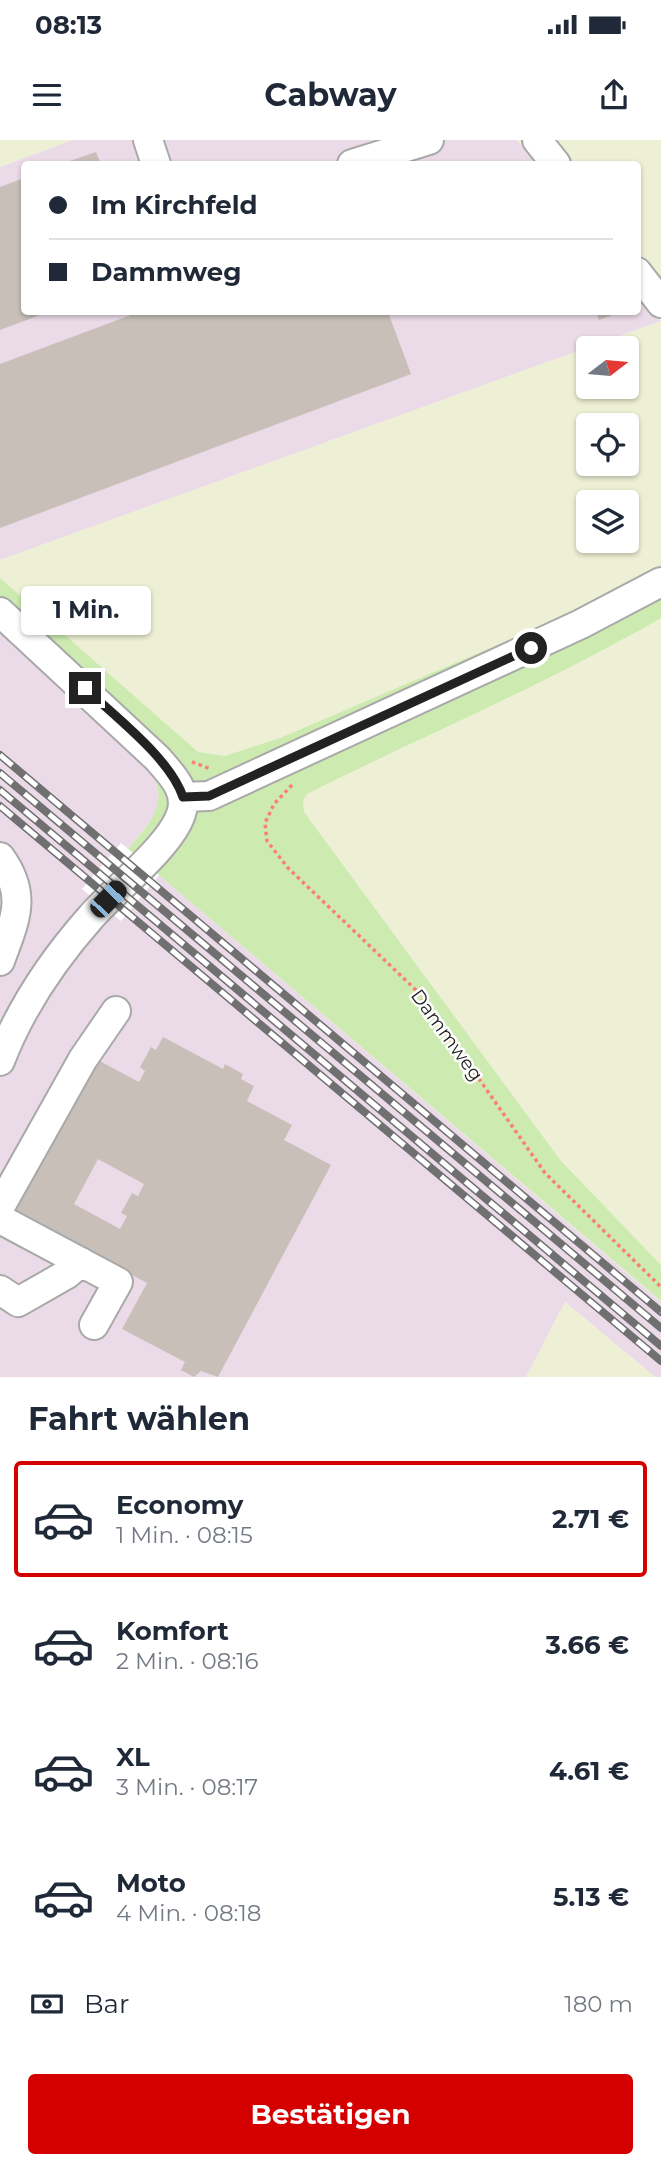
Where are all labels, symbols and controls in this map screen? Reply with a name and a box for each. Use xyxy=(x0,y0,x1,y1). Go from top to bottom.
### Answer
text: 08:13 xyxy=(35,9,102,41)
text: Cabway xyxy=(264,75,397,114)
icon: menu xyxy=(28,76,66,114)
icon: share xyxy=(595,76,633,114)
text: Im Kirchfeld xyxy=(91,189,258,221)
text: Dammweg xyxy=(91,256,241,288)
north arrow xyxy=(576,336,639,399)
map controls xyxy=(576,336,639,553)
button: locate xyxy=(576,413,639,476)
button: layers xyxy=(576,490,639,553)
callout: 1 Min. xyxy=(20,587,150,636)
text: 1 Min. xyxy=(53,596,119,624)
route start xyxy=(515,632,547,664)
route end xyxy=(69,672,101,704)
car xyxy=(86,877,131,921)
street label: Dammweg xyxy=(406,985,488,1085)
text: Fahrt wählen xyxy=(28,1399,250,1438)
icon: car xyxy=(32,1488,95,1551)
text: Economy xyxy=(116,1489,243,1521)
text: 2.71 € xyxy=(552,1503,629,1535)
text: 1 Min. · 08:15 xyxy=(116,1521,253,1549)
icon: car xyxy=(32,1614,95,1677)
text: Komfort xyxy=(116,1615,229,1647)
text: 3.66 € xyxy=(546,1629,629,1661)
text: 2 Min. · 08:16 xyxy=(116,1647,259,1675)
icon: car xyxy=(32,1740,95,1803)
text: XL xyxy=(116,1741,150,1773)
text: 4.61 € xyxy=(549,1755,629,1787)
text: 3 Min. · 08:17 xyxy=(116,1773,258,1801)
icon: car xyxy=(32,1866,95,1929)
text: Moto xyxy=(116,1867,186,1899)
text: 5.13 € xyxy=(553,1881,629,1913)
text: 4 Min. · 08:18 xyxy=(116,1899,261,1927)
icon: cash xyxy=(28,1985,66,2023)
text: Bar xyxy=(84,1988,129,2020)
text: 180 m xyxy=(564,1990,633,2018)
button: Bestätigen xyxy=(28,2074,633,2154)

